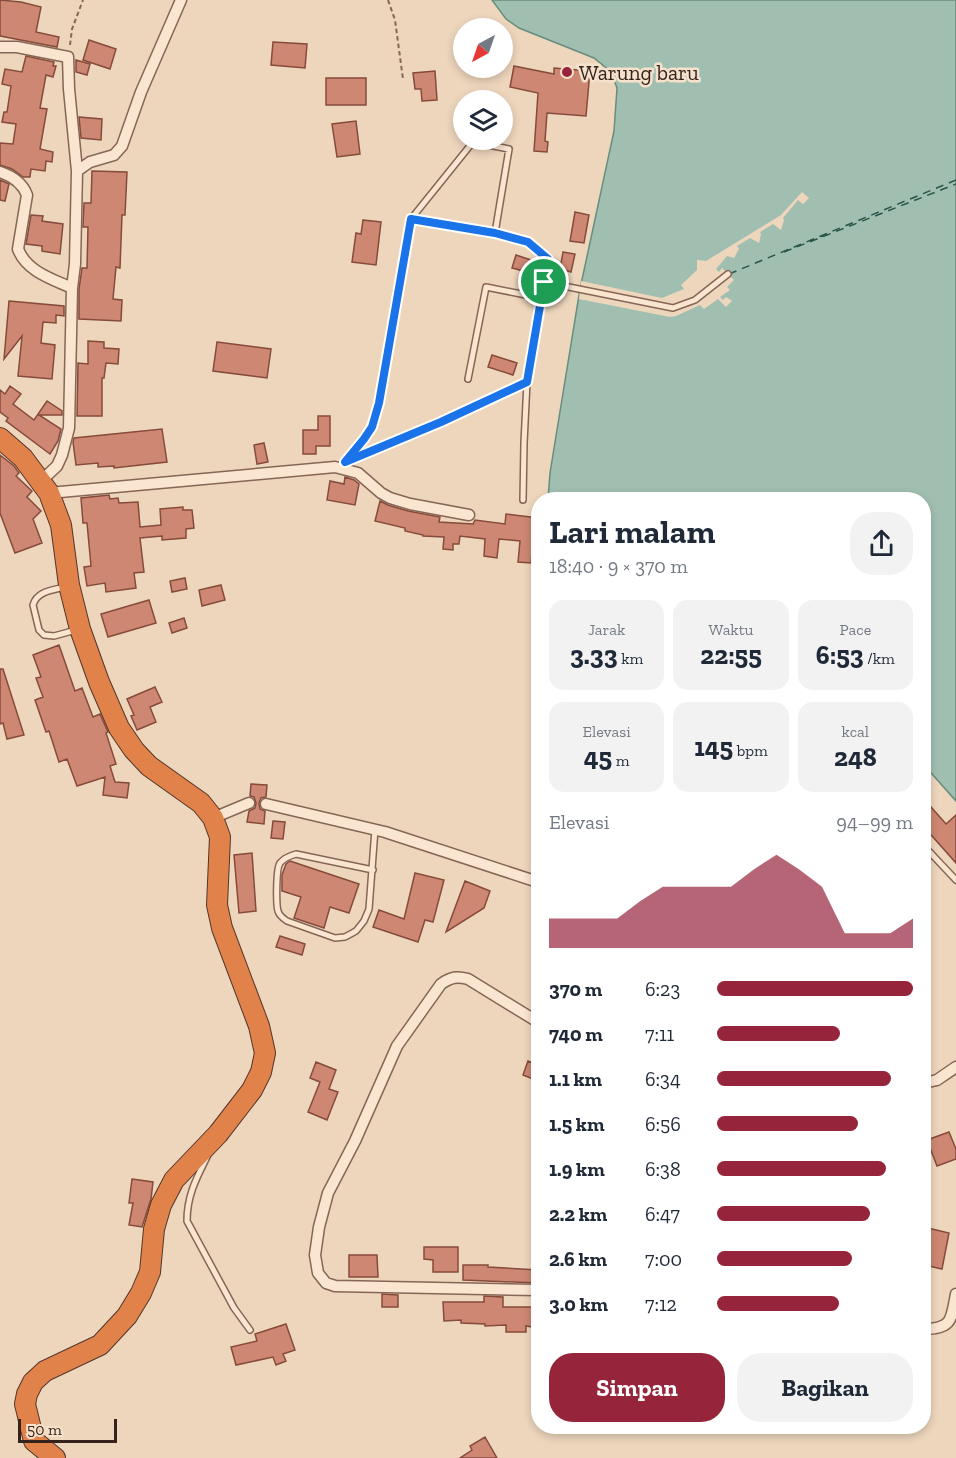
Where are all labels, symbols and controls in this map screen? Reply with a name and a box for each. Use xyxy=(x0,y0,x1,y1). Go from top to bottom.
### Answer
north arrow xyxy=(453,18,513,78)
map controls xyxy=(453,18,513,150)
place label: Warung baru xyxy=(579,60,699,85)
marker: Warung baru xyxy=(560,65,574,79)
button: layers xyxy=(453,90,513,150)
pin xyxy=(518,256,569,307)
icon: arrive xyxy=(527,265,560,298)
text: Lari malam xyxy=(549,512,715,551)
button: share xyxy=(850,512,913,575)
text: 18:40 · 9 × 370 m xyxy=(549,554,688,578)
text: Jarak xyxy=(588,620,625,639)
text: Waktu xyxy=(708,620,754,639)
text: Pace xyxy=(839,620,871,639)
text: 3.33 xyxy=(570,639,618,671)
text: 22:55 xyxy=(700,639,762,671)
text: 6:53 xyxy=(816,639,864,671)
text: km xyxy=(618,649,643,668)
text: /km xyxy=(864,649,895,668)
text: Elevasi xyxy=(583,722,631,741)
text: kcal xyxy=(842,722,869,741)
text: 145 xyxy=(694,731,733,763)
text: 45 xyxy=(584,741,612,773)
text: bpm xyxy=(733,741,768,760)
text: 248 xyxy=(834,741,877,773)
text: m xyxy=(612,751,630,770)
text: Elevasi xyxy=(549,810,609,834)
text: 94–99 m xyxy=(836,810,913,834)
text: 370 m xyxy=(549,977,602,1001)
text: 6:23 xyxy=(645,977,680,1001)
text: 740 m xyxy=(549,1022,603,1046)
text: 7:11 xyxy=(645,1022,674,1046)
text: 1.1 km xyxy=(549,1067,602,1091)
text: 6:34 xyxy=(645,1067,681,1091)
text: 1.5 km xyxy=(549,1112,604,1136)
text: 6:56 xyxy=(645,1112,681,1136)
text: 1.9 km xyxy=(549,1157,605,1181)
text: 6:38 xyxy=(645,1157,681,1181)
text: 2.2 km xyxy=(549,1202,607,1226)
text: 6:47 xyxy=(645,1202,680,1226)
text: 2.6 km xyxy=(549,1247,607,1271)
text: 7:00 xyxy=(645,1247,682,1271)
text: 3.0 km xyxy=(549,1292,608,1316)
text: 7:12 xyxy=(645,1292,677,1316)
button: Simpan xyxy=(549,1353,725,1422)
button: Bagikan xyxy=(737,1353,913,1422)
scale bar xyxy=(18,1416,117,1444)
text: 50 m xyxy=(27,1420,62,1439)

